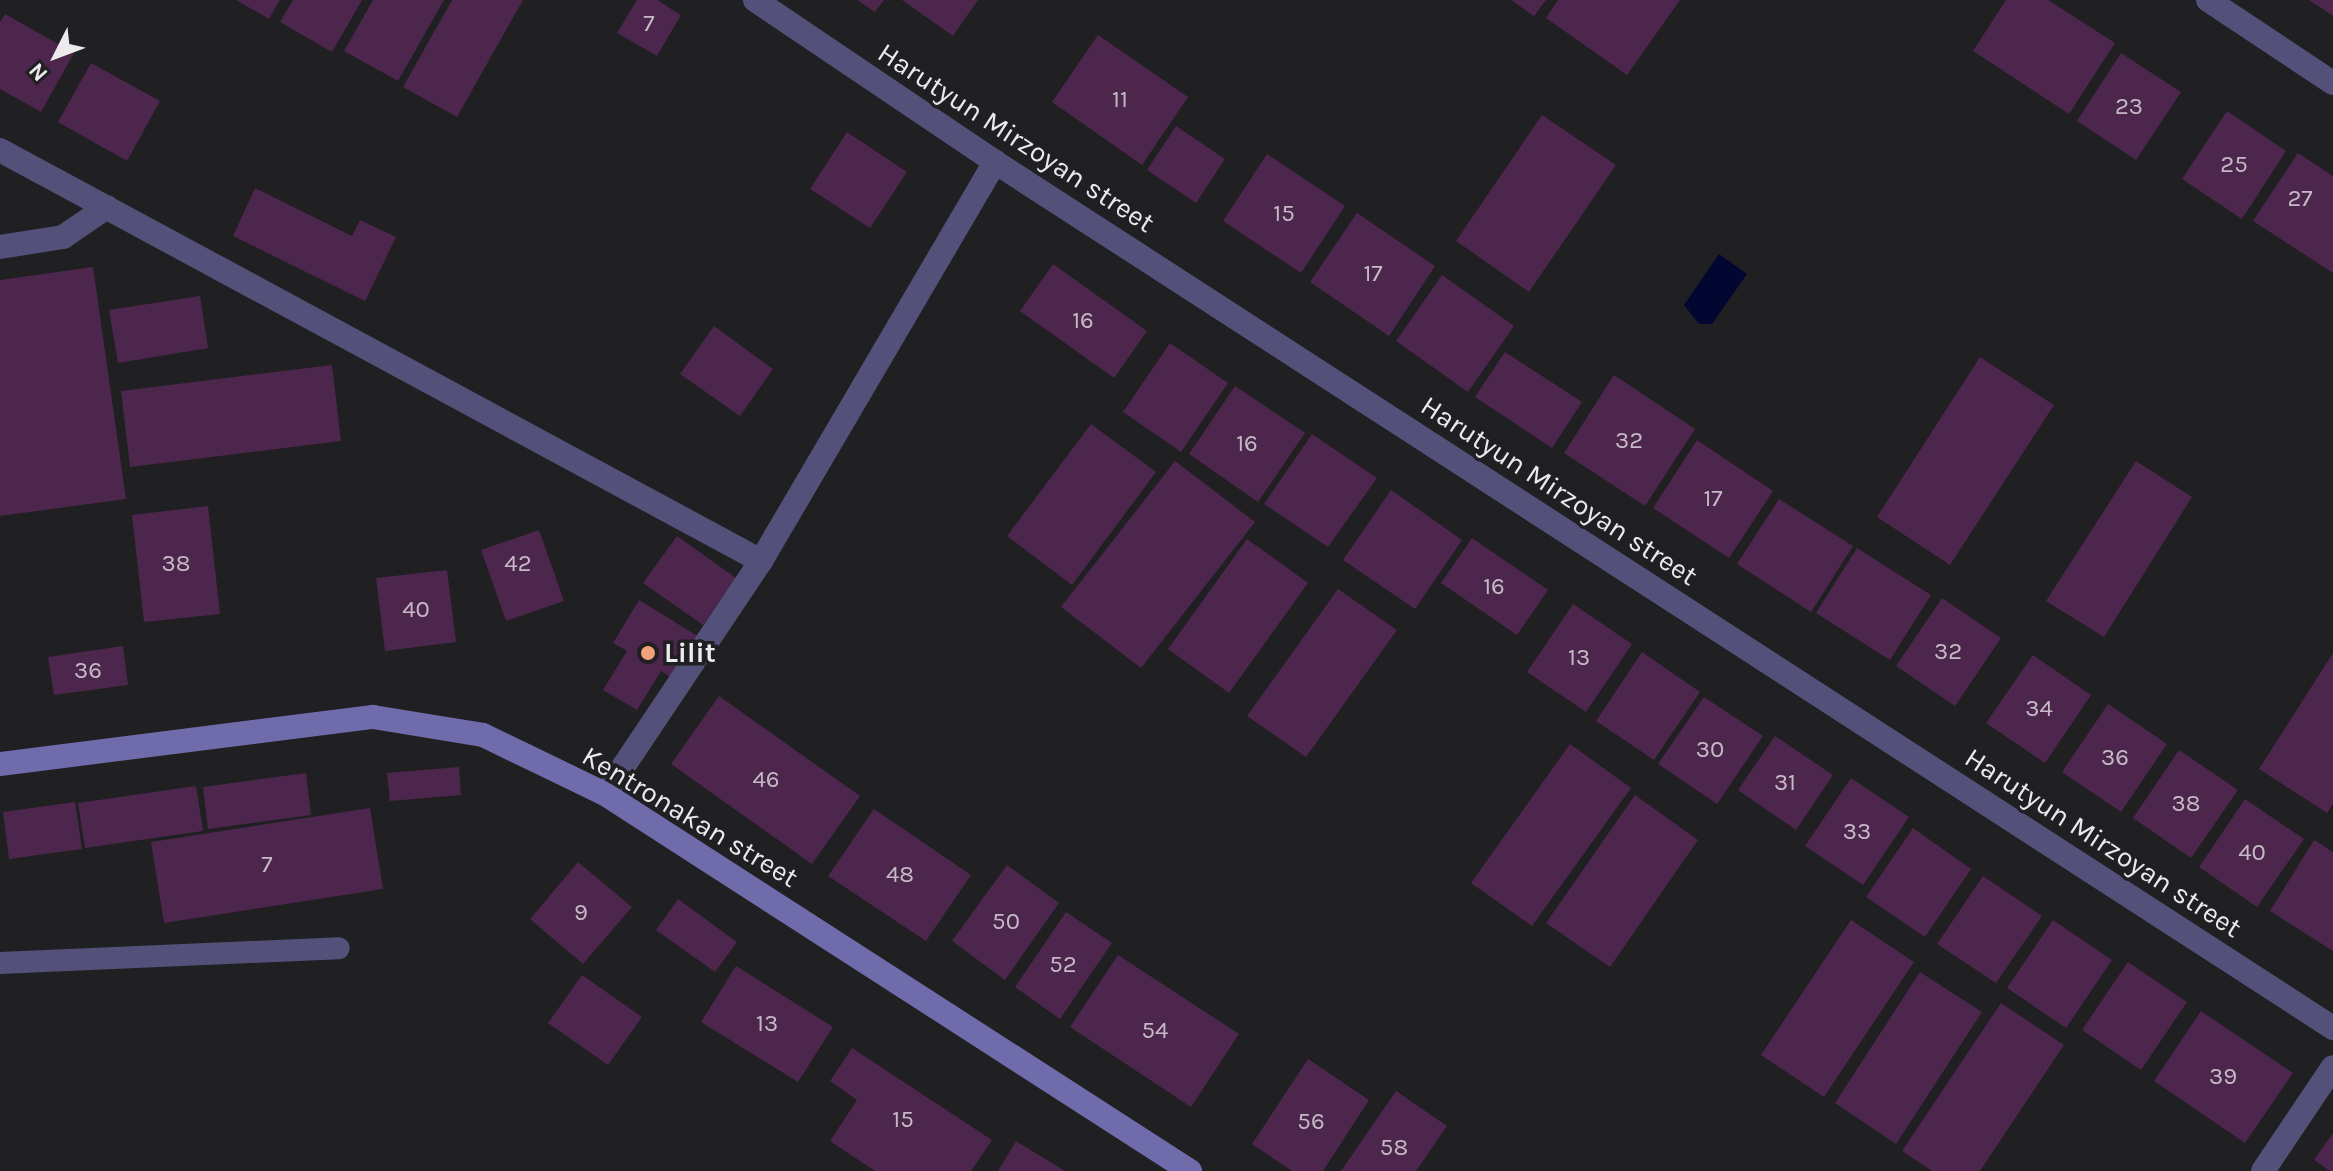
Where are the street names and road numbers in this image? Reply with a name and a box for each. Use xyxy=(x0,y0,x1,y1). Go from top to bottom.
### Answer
street label: Harutyun Mirzoyan street xyxy=(872,36,1160,240)
street label: Harutyun Mirzoyan street xyxy=(1415,389,1703,593)
street label: Kentronakan street xyxy=(576,739,804,895)
street label: Harutyun Mirzoyan street xyxy=(1959,741,2247,945)

